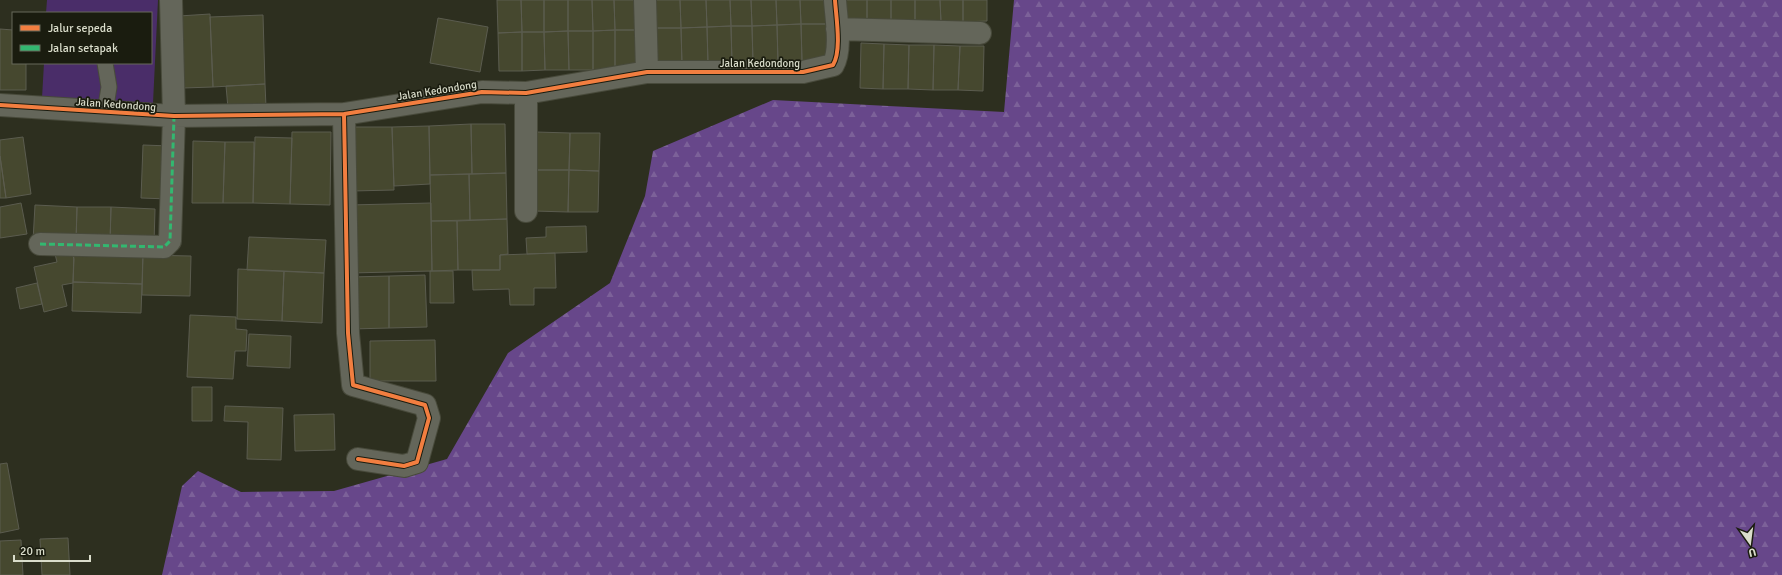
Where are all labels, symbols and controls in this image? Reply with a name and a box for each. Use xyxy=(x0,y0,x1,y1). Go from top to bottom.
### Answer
legend xyxy=(12,12,152,64)
text: Jalur sepeda xyxy=(48,21,112,36)
text: Jalan setapak xyxy=(48,41,118,56)
street label: Jalan Kedondong xyxy=(720,57,800,70)
street label: Jalan Kedondong xyxy=(396,78,478,103)
street label: Jalan Kedondong xyxy=(75,95,157,114)
north arrow xyxy=(1730,523,1770,563)
scale bar xyxy=(14,537,90,563)
text: 20 m xyxy=(20,544,45,559)
text: U xyxy=(1747,545,1757,559)

